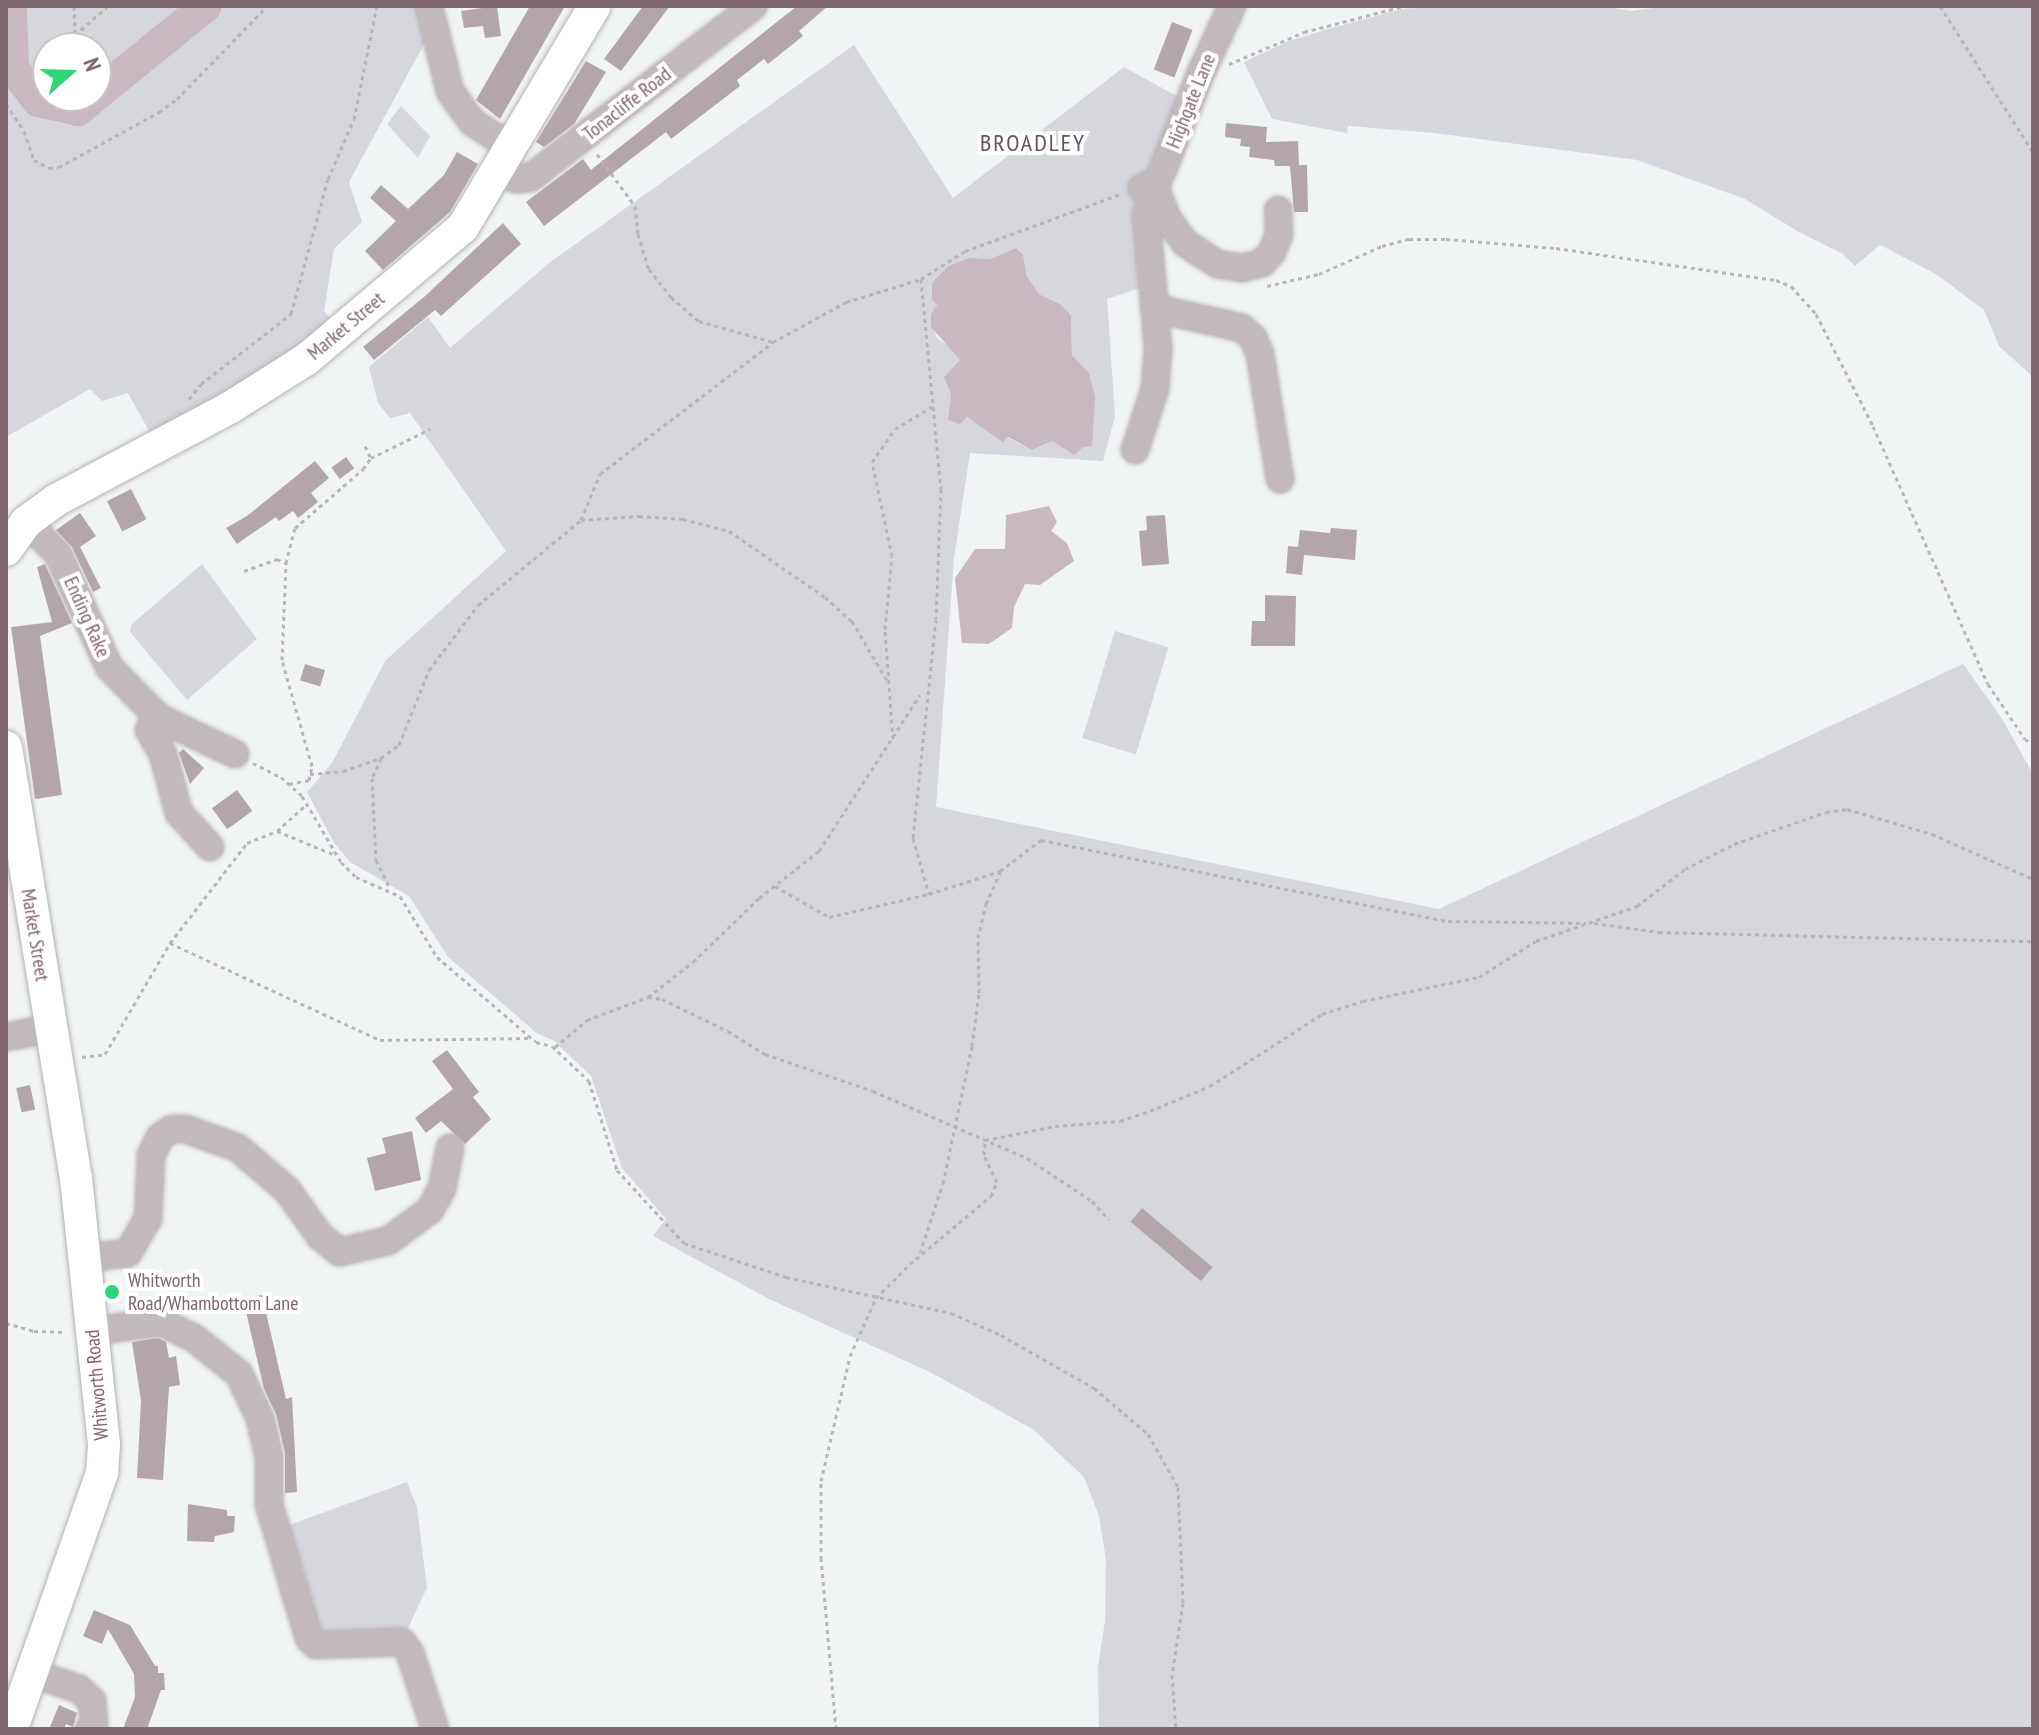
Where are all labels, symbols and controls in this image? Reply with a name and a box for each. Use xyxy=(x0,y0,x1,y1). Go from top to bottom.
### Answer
north arrow xyxy=(32,32,112,112)
street label: Highgate Lane xyxy=(1161,50,1221,152)
text: N xyxy=(77,54,108,75)
street label: Tonacliffe Road xyxy=(578,62,676,146)
district label: BROADLEY xyxy=(980,129,1086,157)
street label: Market Street xyxy=(303,287,389,365)
street label: Ending Rake xyxy=(59,573,115,661)
street label: Market Street xyxy=(16,887,54,983)
place label: Whitworth Road/Whambottom Lane xyxy=(128,1268,298,1315)
marker: Whitworth Road/Whambottom Lane xyxy=(103,1283,121,1301)
street label: Whitworth Road xyxy=(80,1329,114,1441)

